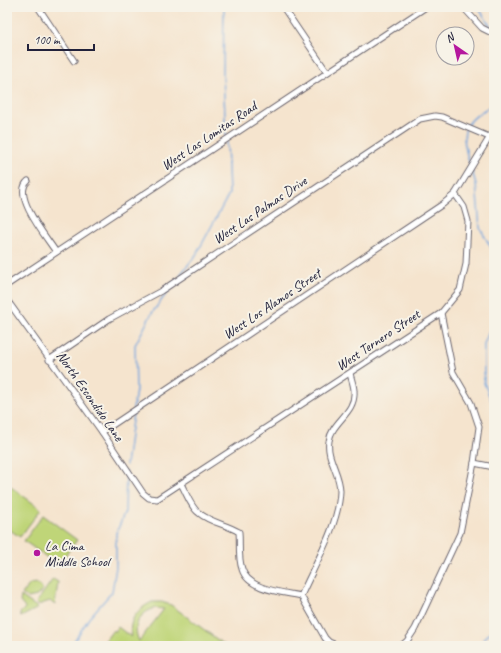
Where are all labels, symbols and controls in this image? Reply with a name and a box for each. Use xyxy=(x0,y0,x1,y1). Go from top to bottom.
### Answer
scale bar xyxy=(28,26,94,52)
north arrow xyxy=(435,26,475,66)
text: N xyxy=(443,29,458,45)
text: 100 m xyxy=(34,32,61,48)
street label: West Las Lomitas Road xyxy=(158,97,262,174)
street label: West Las Palmas Drive xyxy=(210,172,311,248)
street label: West Los Alamos Street xyxy=(220,264,326,343)
street label: West Ternero Street xyxy=(333,305,424,374)
street label: North Escondido Lane xyxy=(53,348,128,445)
place label: La Cima Middle School xyxy=(45,537,112,570)
marker: La Cima Middle School xyxy=(32,548,42,558)

